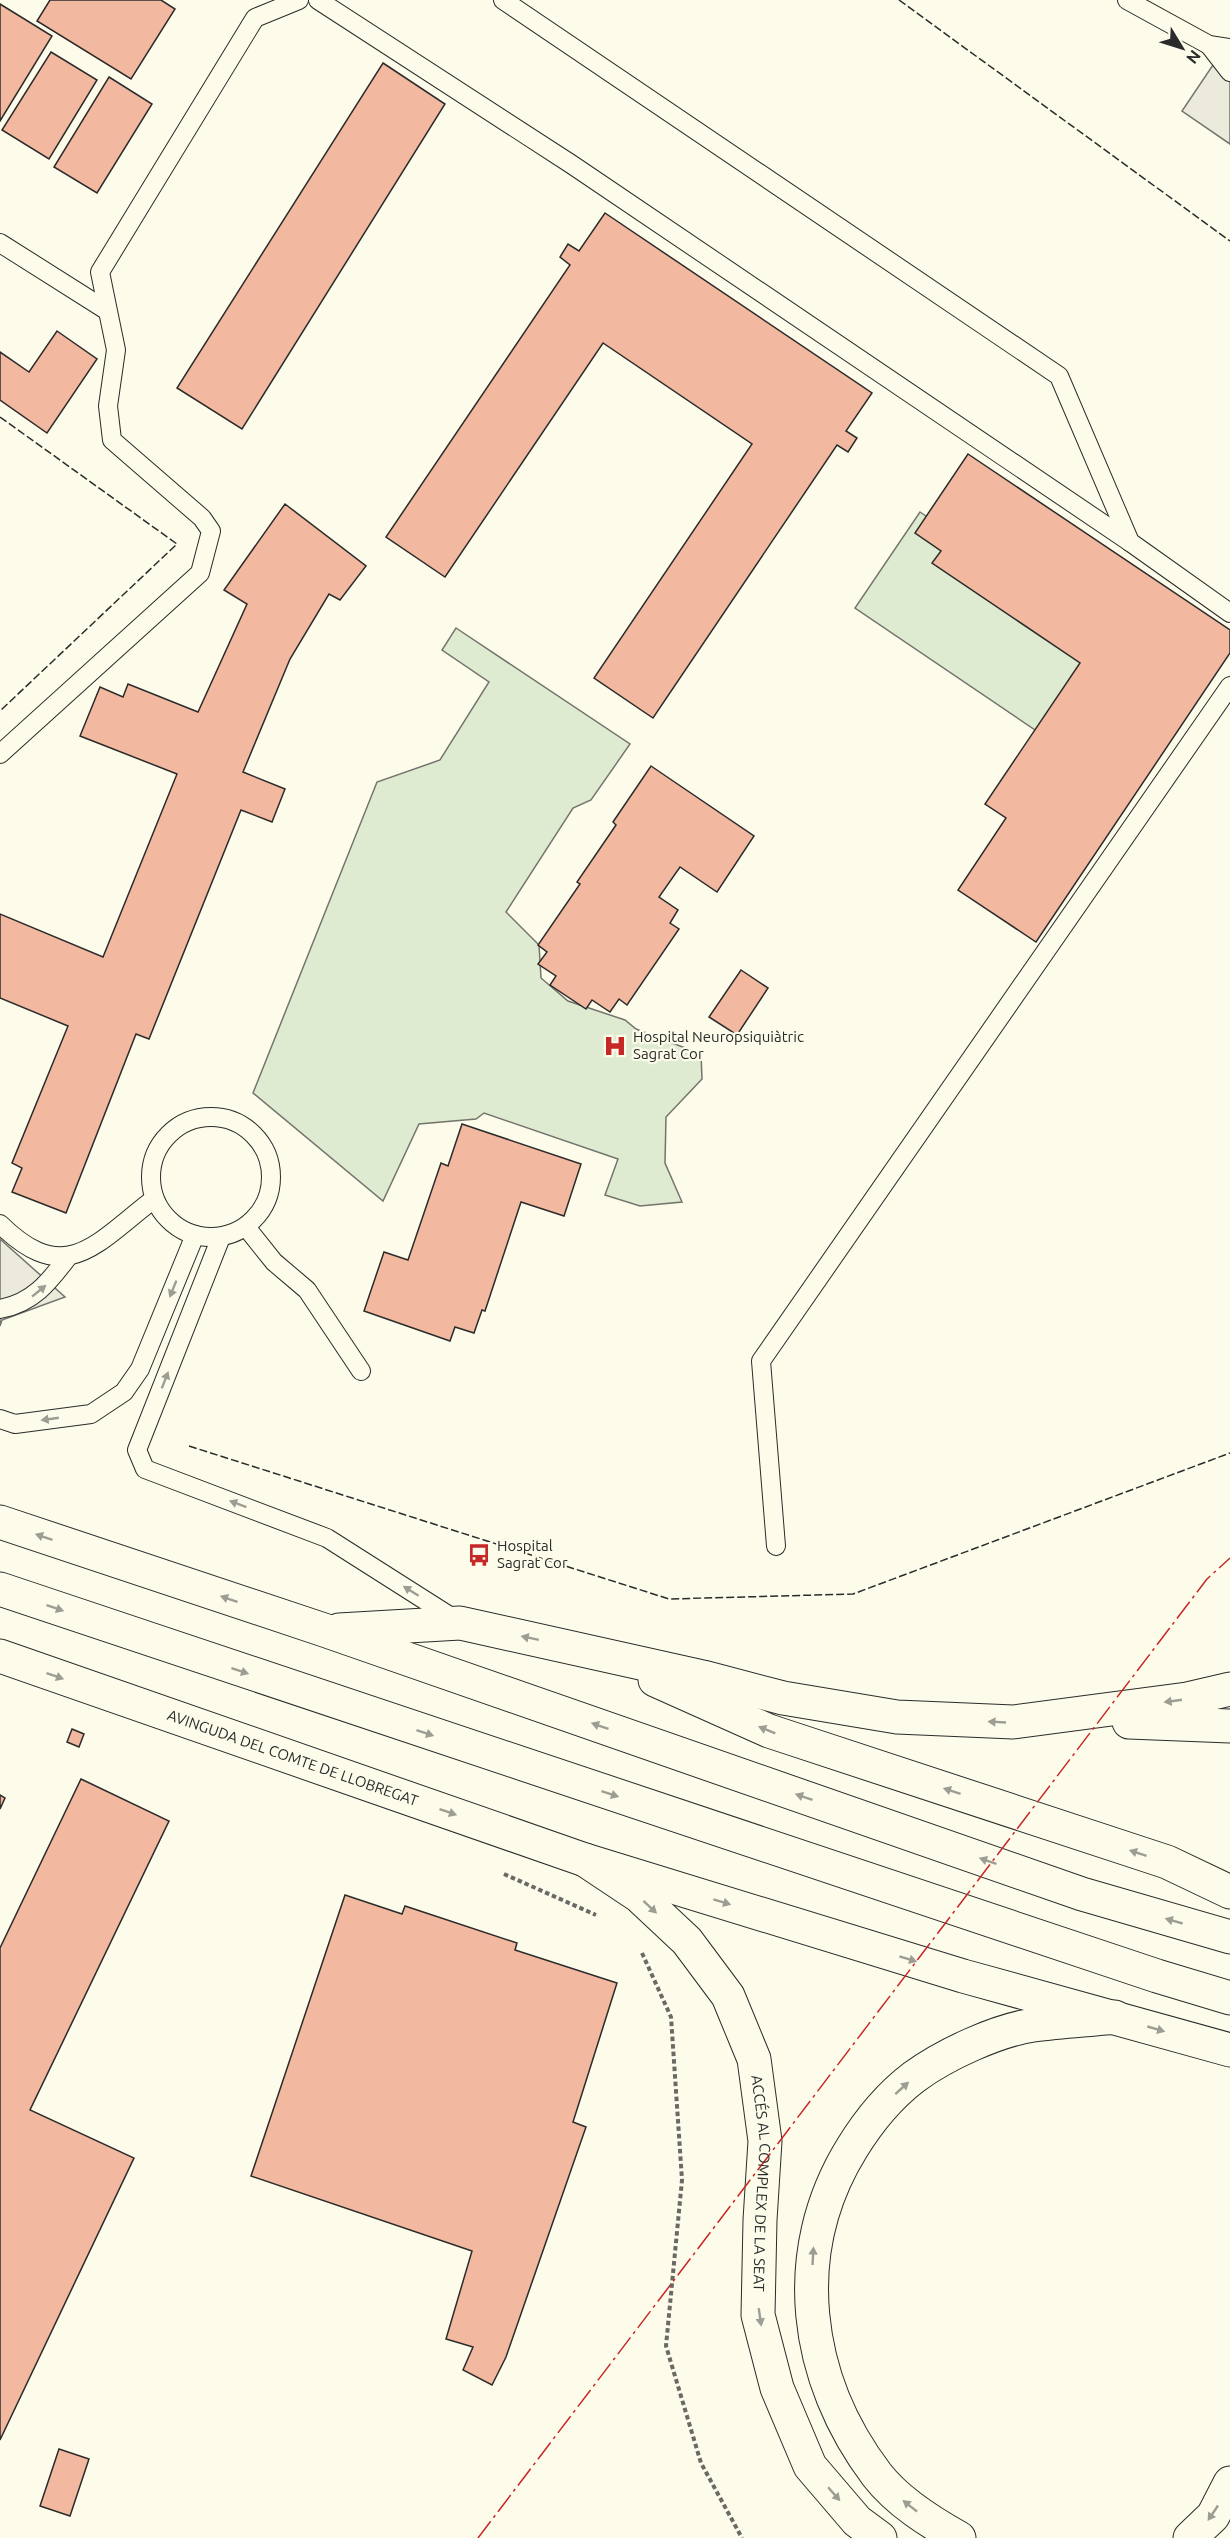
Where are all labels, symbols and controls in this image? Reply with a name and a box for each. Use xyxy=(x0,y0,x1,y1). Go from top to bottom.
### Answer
north arrow xyxy=(1152,18,1212,78)
text: N xyxy=(1183,47,1205,67)
place label: Hospital Neuropsiquiàtric Sagrat Cor xyxy=(633,1028,804,1062)
hospital icon: Hospital Neuropsiquiàtric Sagrat Cor xyxy=(602,1033,628,1059)
one-way arrow xyxy=(167,1281,177,1299)
one-way arrow xyxy=(31,1284,47,1297)
one-way arrow xyxy=(161,1371,170,1389)
one-way arrow xyxy=(40,1415,59,1424)
one-way arrow xyxy=(228,1499,246,1509)
one-way arrow xyxy=(35,1531,53,1541)
place label: Hospital Sagrat Cor xyxy=(497,1537,568,1571)
bus stop icon: Hospital Sagrat Cor xyxy=(466,1542,492,1568)
one-way arrow xyxy=(403,1586,419,1597)
one-way arrow xyxy=(220,1593,238,1603)
one-way arrow xyxy=(46,1604,64,1614)
one-way arrow xyxy=(520,1633,539,1642)
one-way arrow xyxy=(231,1667,249,1677)
one-way arrow xyxy=(46,1671,64,1681)
one-way arrow xyxy=(1163,1696,1182,1705)
street label: AVINGUDA DEL COMTE DE LLOBREGAT xyxy=(165,1706,421,1809)
one-way arrow xyxy=(987,1717,1006,1726)
one-way arrow xyxy=(591,1721,609,1731)
one-way arrow xyxy=(758,1725,776,1735)
one-way arrow xyxy=(416,1729,434,1738)
one-way arrow xyxy=(943,1786,961,1796)
one-way arrow xyxy=(601,1790,619,1800)
one-way arrow xyxy=(795,1792,813,1802)
one-way arrow xyxy=(440,1808,458,1818)
one-way arrow xyxy=(1128,1847,1146,1857)
one-way arrow xyxy=(979,1856,997,1866)
one-way arrow xyxy=(713,1898,731,1907)
one-way arrow xyxy=(642,1899,656,1913)
one-way arrow xyxy=(1165,1916,1183,1925)
one-way arrow xyxy=(899,1955,917,1964)
one-way arrow xyxy=(1147,2025,1165,2034)
street label: ACCÉS AL COMPLEX DE LA SEAT xyxy=(748,2074,774,2293)
one-way arrow xyxy=(894,2082,909,2095)
one-way arrow xyxy=(808,2247,817,2266)
one-way arrow xyxy=(755,2308,764,2327)
one-way arrow xyxy=(828,2486,841,2502)
one-way arrow xyxy=(903,2501,918,2513)
one-way arrow xyxy=(1207,2504,1219,2520)

